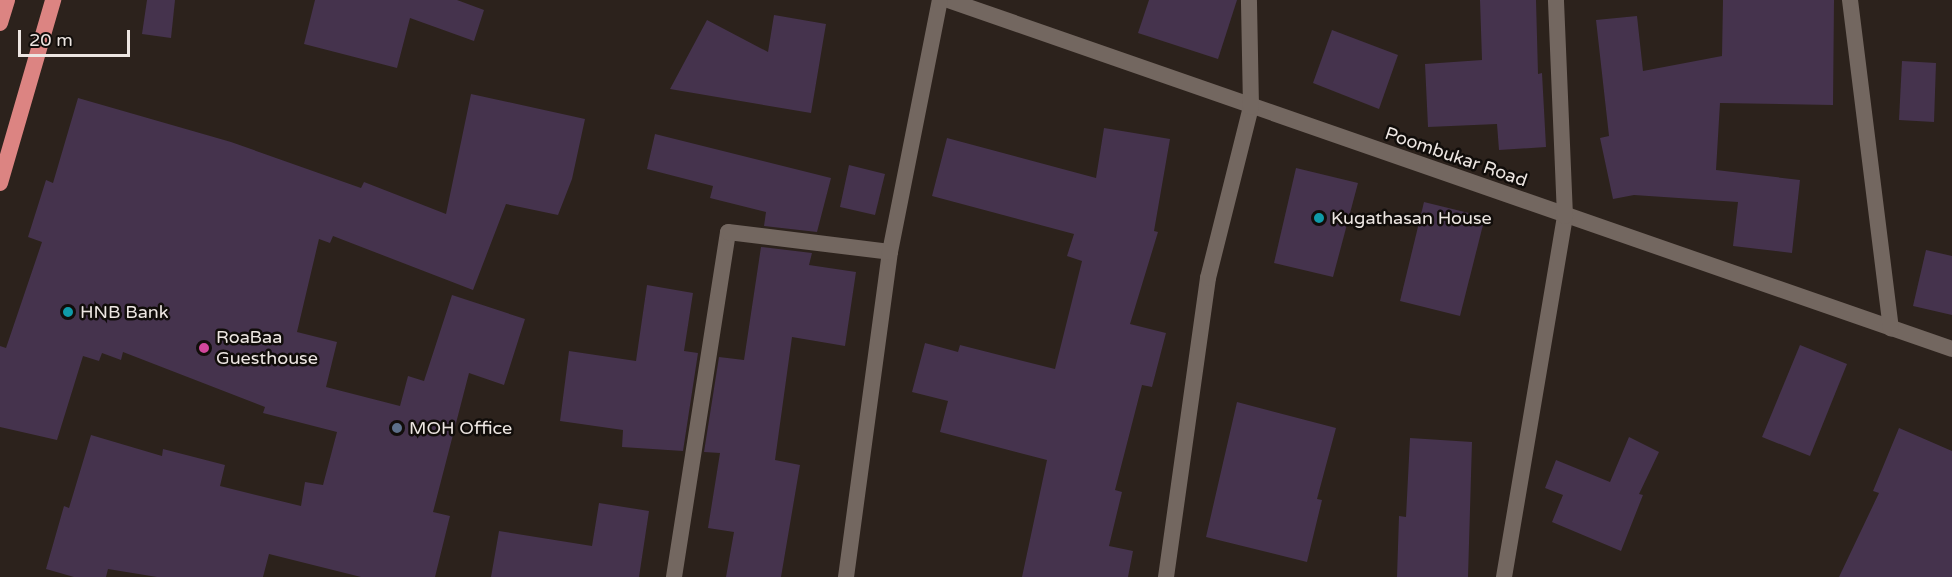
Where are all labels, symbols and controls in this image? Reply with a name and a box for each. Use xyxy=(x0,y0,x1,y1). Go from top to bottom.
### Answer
scale bar xyxy=(21,18,134,56)
text: 20 m xyxy=(29,29,73,51)
street label: Poombukar Road xyxy=(1382,123,1530,191)
place label: Kugathasan House xyxy=(1331,207,1492,229)
marker: Kugathasan House xyxy=(1312,211,1326,225)
place label: HNB Bank xyxy=(80,301,169,323)
marker: HNB Bank xyxy=(61,305,75,319)
place label: RoaBaa Guesthouse xyxy=(216,327,318,370)
marker: RoaBaa Guesthouse xyxy=(197,341,211,355)
place label: MOH Office xyxy=(409,417,512,439)
marker: MOH Office xyxy=(390,421,404,435)

